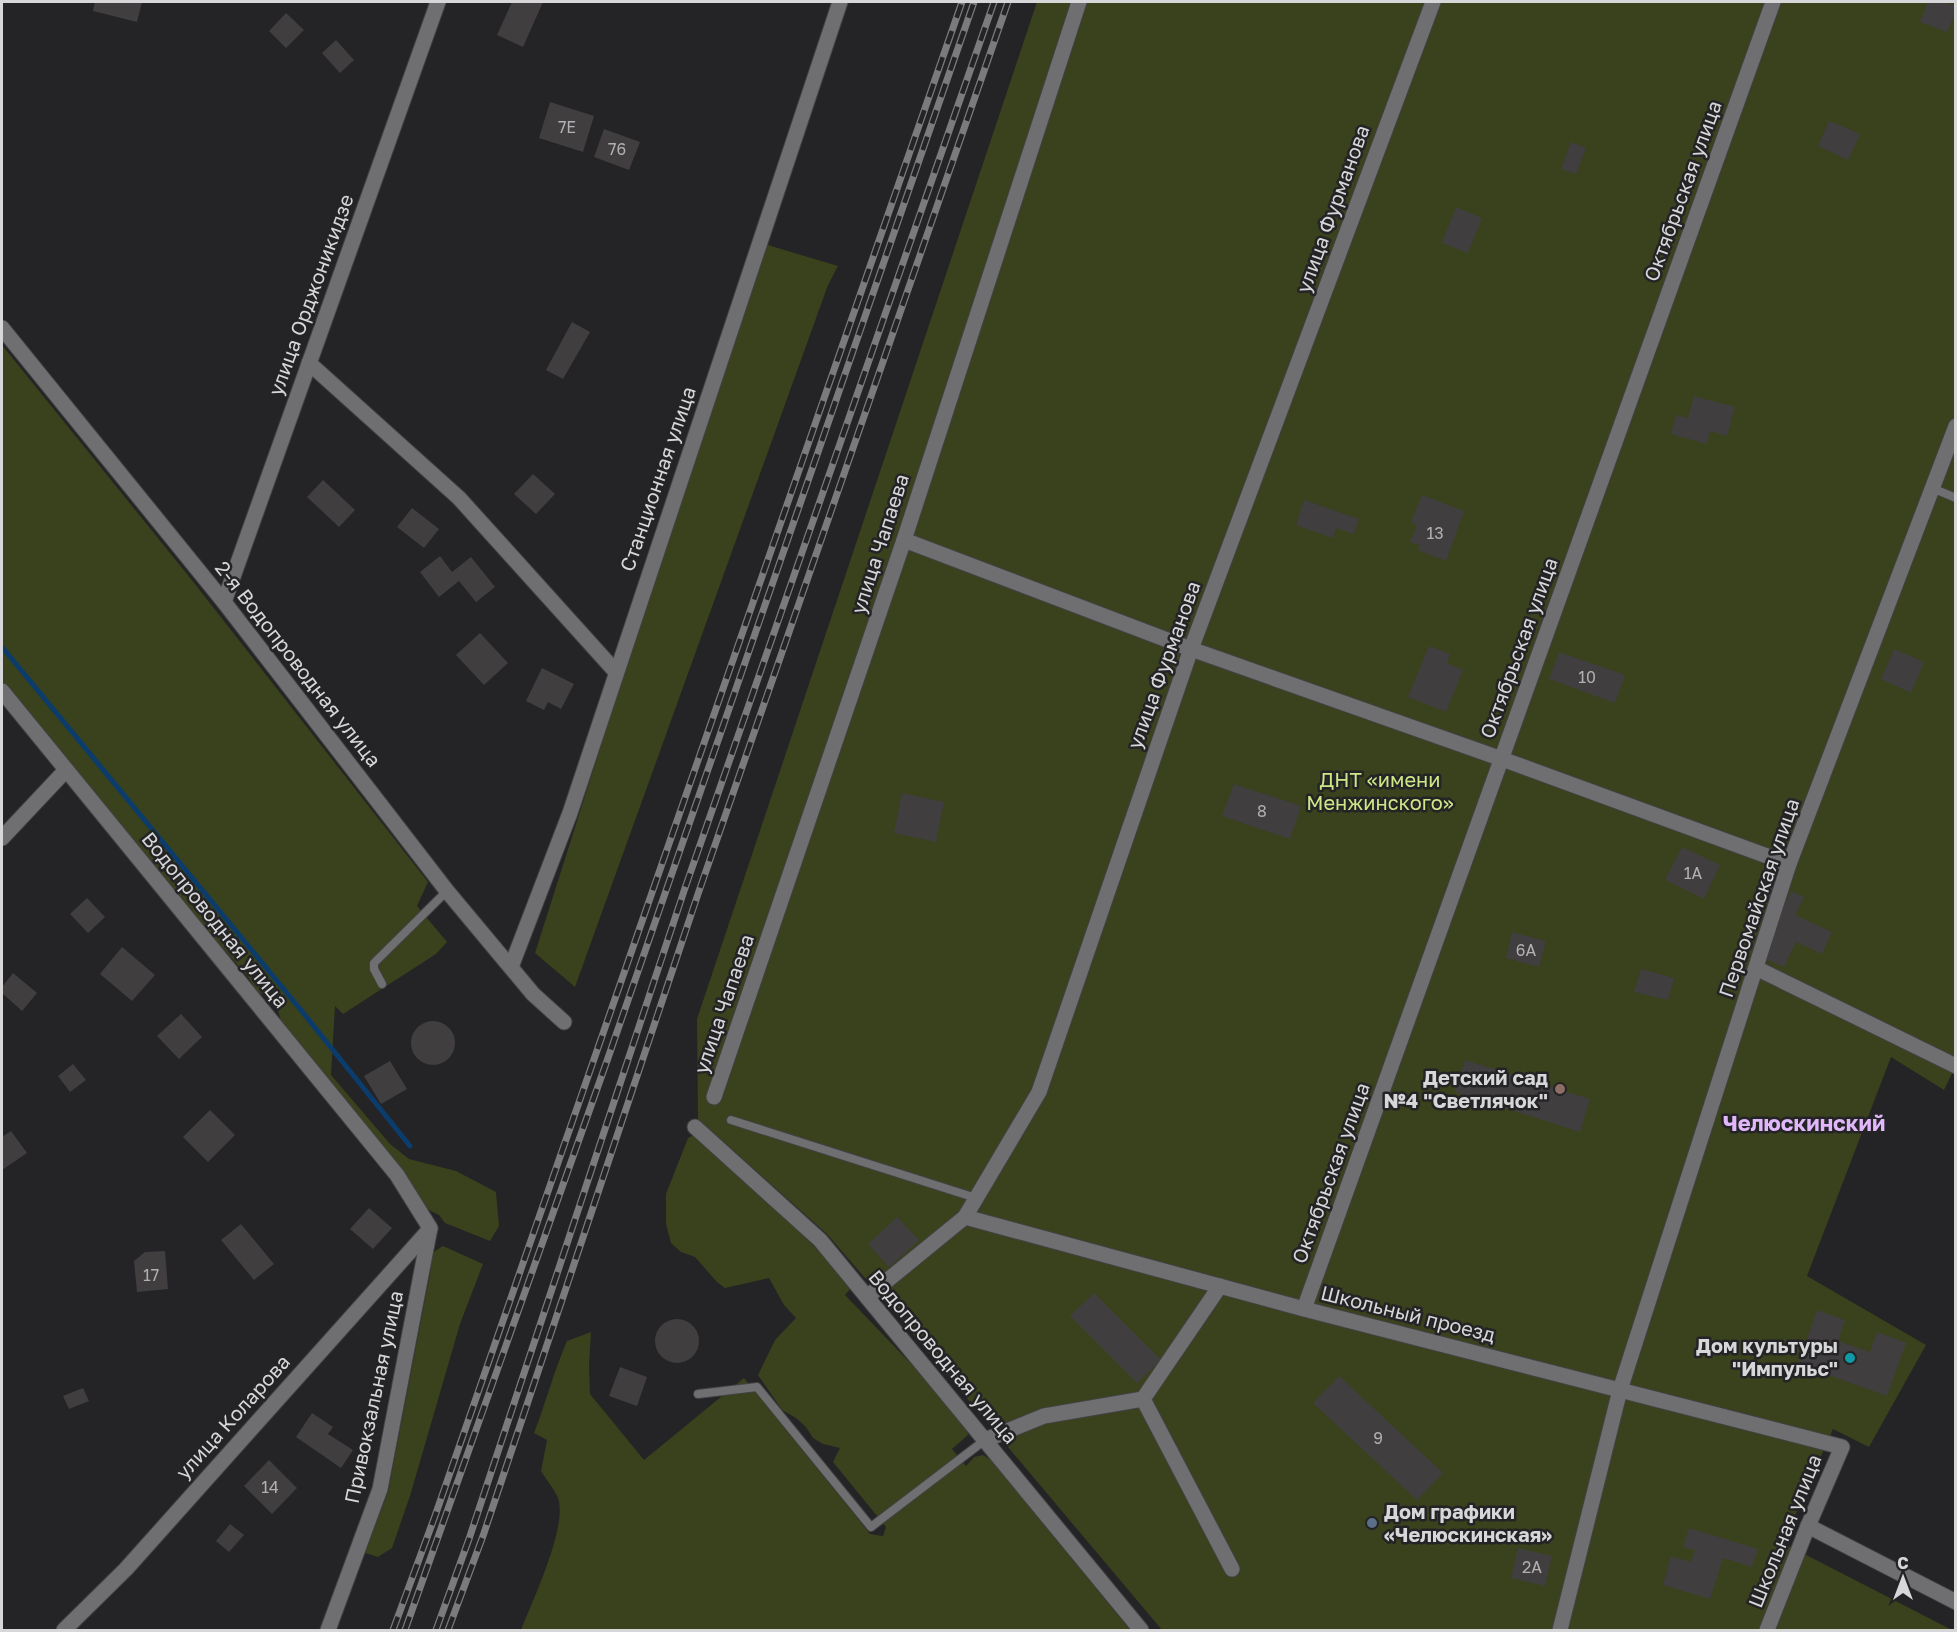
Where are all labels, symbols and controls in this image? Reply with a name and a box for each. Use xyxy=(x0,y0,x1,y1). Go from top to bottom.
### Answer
street label: Октябрьская улица xyxy=(1638,97,1726,284)
house number: 7Е xyxy=(558,117,576,137)
street label: улица Фурманова xyxy=(1291,121,1374,296)
house number: 76 xyxy=(608,139,626,159)
street label: улица Орджоникидзе xyxy=(262,191,358,399)
street label: Станционная улица xyxy=(614,383,700,574)
street label: улица Чапаева xyxy=(845,471,913,617)
house number: 13 xyxy=(1426,523,1444,543)
street label: Октябрьская улица xyxy=(1474,554,1562,741)
street label: 2-я Водопроводная улица xyxy=(211,556,387,771)
street label: улица Фурманова xyxy=(1122,577,1205,752)
house number: 10 xyxy=(1578,667,1596,687)
park label: ДНТ «имени Менжинского» xyxy=(1306,767,1454,814)
street label: Первомайская улица xyxy=(1713,795,1803,1000)
house number: 8 xyxy=(1257,801,1267,821)
street label: Водопроводная улица xyxy=(137,827,294,1012)
house number: 1А xyxy=(1684,863,1703,883)
street label: улица Чапаева xyxy=(688,931,758,1077)
house number: 6А xyxy=(1516,940,1536,960)
place label: Детский сад №4 "Светлячок" xyxy=(1384,1065,1548,1112)
street label: Октябрьская улица xyxy=(1286,1079,1374,1266)
marker: Детский сад №4 "Светлячок" xyxy=(1553,1082,1567,1096)
district label: Челюскинский xyxy=(1723,1109,1885,1136)
house number: 17 xyxy=(143,1265,159,1285)
street label: Водопроводная улица xyxy=(864,1265,1023,1448)
street label: Школьный проезд xyxy=(1318,1280,1498,1346)
street label: Привокзальная улица xyxy=(339,1288,407,1505)
place label: Дом культуры "Импульс" xyxy=(1696,1333,1838,1380)
street label: улица Коларова xyxy=(170,1349,294,1483)
marker: Дом культуры "Импульс" xyxy=(1843,1351,1857,1365)
house number: 9 xyxy=(1373,1428,1383,1448)
street label: Школьная улица xyxy=(1742,1451,1826,1611)
house number: 14 xyxy=(261,1477,279,1497)
place label: Дом графики «Челюскинская» xyxy=(1384,1499,1552,1546)
marker: Дом графики «Челюскинская» xyxy=(1365,1516,1379,1530)
north arrow xyxy=(1873,1548,1933,1608)
text: С xyxy=(1897,1553,1909,1573)
house number: 2А xyxy=(1522,1557,1542,1577)

